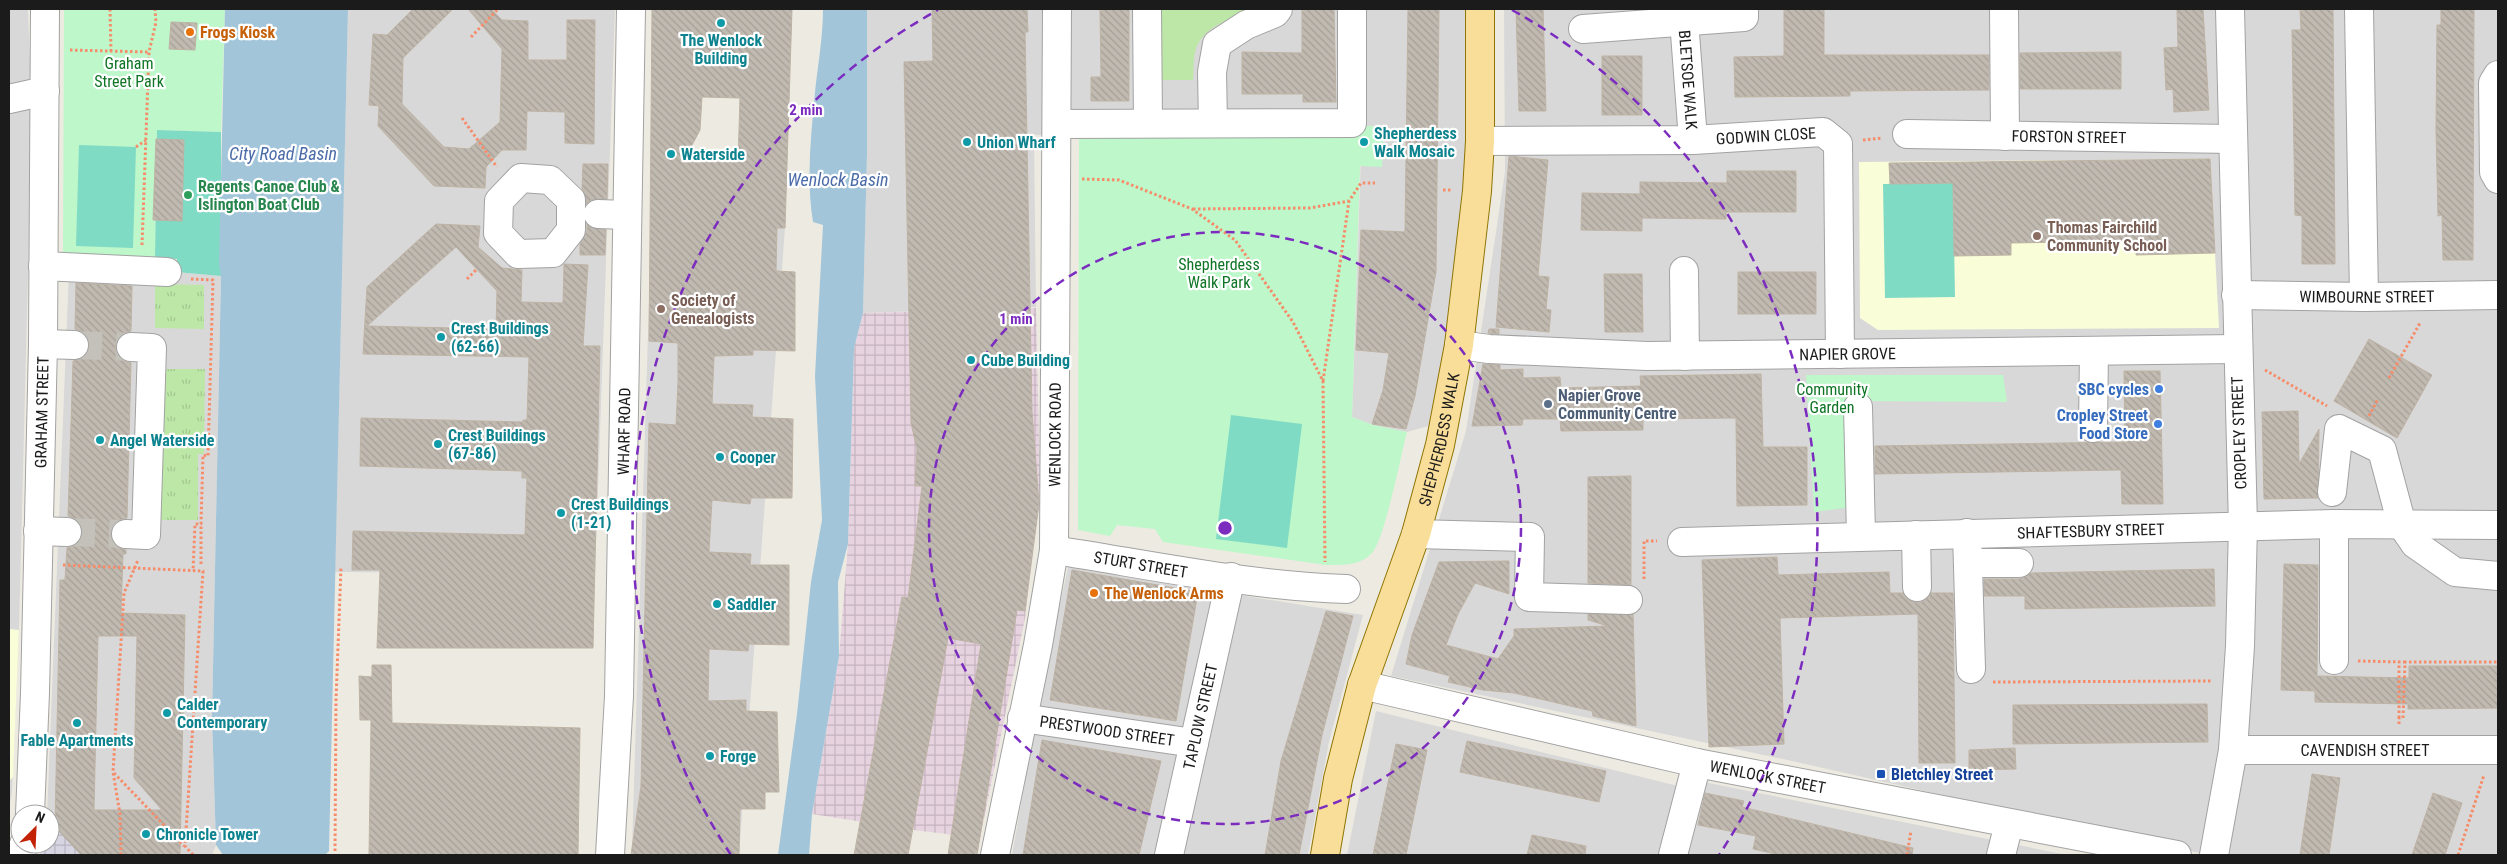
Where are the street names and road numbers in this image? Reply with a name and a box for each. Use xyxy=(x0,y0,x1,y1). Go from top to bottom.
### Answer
street label: BLETSOE WALK xyxy=(1675,29,1702,130)
street label: GODWIN CLOSE xyxy=(1715,123,1816,148)
street label: FORSTON STREET xyxy=(2011,126,2127,147)
street label: WIMBOURNE STREET xyxy=(2299,286,2435,307)
street label: NAPIER GROVE xyxy=(1799,344,1896,364)
street label: GRAHAM STREET xyxy=(31,356,52,468)
street label: SHEPHERDESS WALK xyxy=(1414,371,1463,508)
street label: CROPLEY STREET xyxy=(2228,376,2250,490)
street label: WENLOCK ROAD xyxy=(1045,382,1064,487)
street label: WHARF ROAD xyxy=(613,387,634,475)
street label: SHAFTESBURY STREET xyxy=(2017,519,2165,542)
street label: STURT STREET xyxy=(1092,547,1189,581)
street label: TAPLOW STREET xyxy=(1179,662,1221,771)
street label: PRESTWOOD STREET xyxy=(1039,711,1176,750)
street label: CAVENDISH STREET xyxy=(2300,741,2430,760)
street label: WENLOCK STREET xyxy=(1708,756,1827,797)

